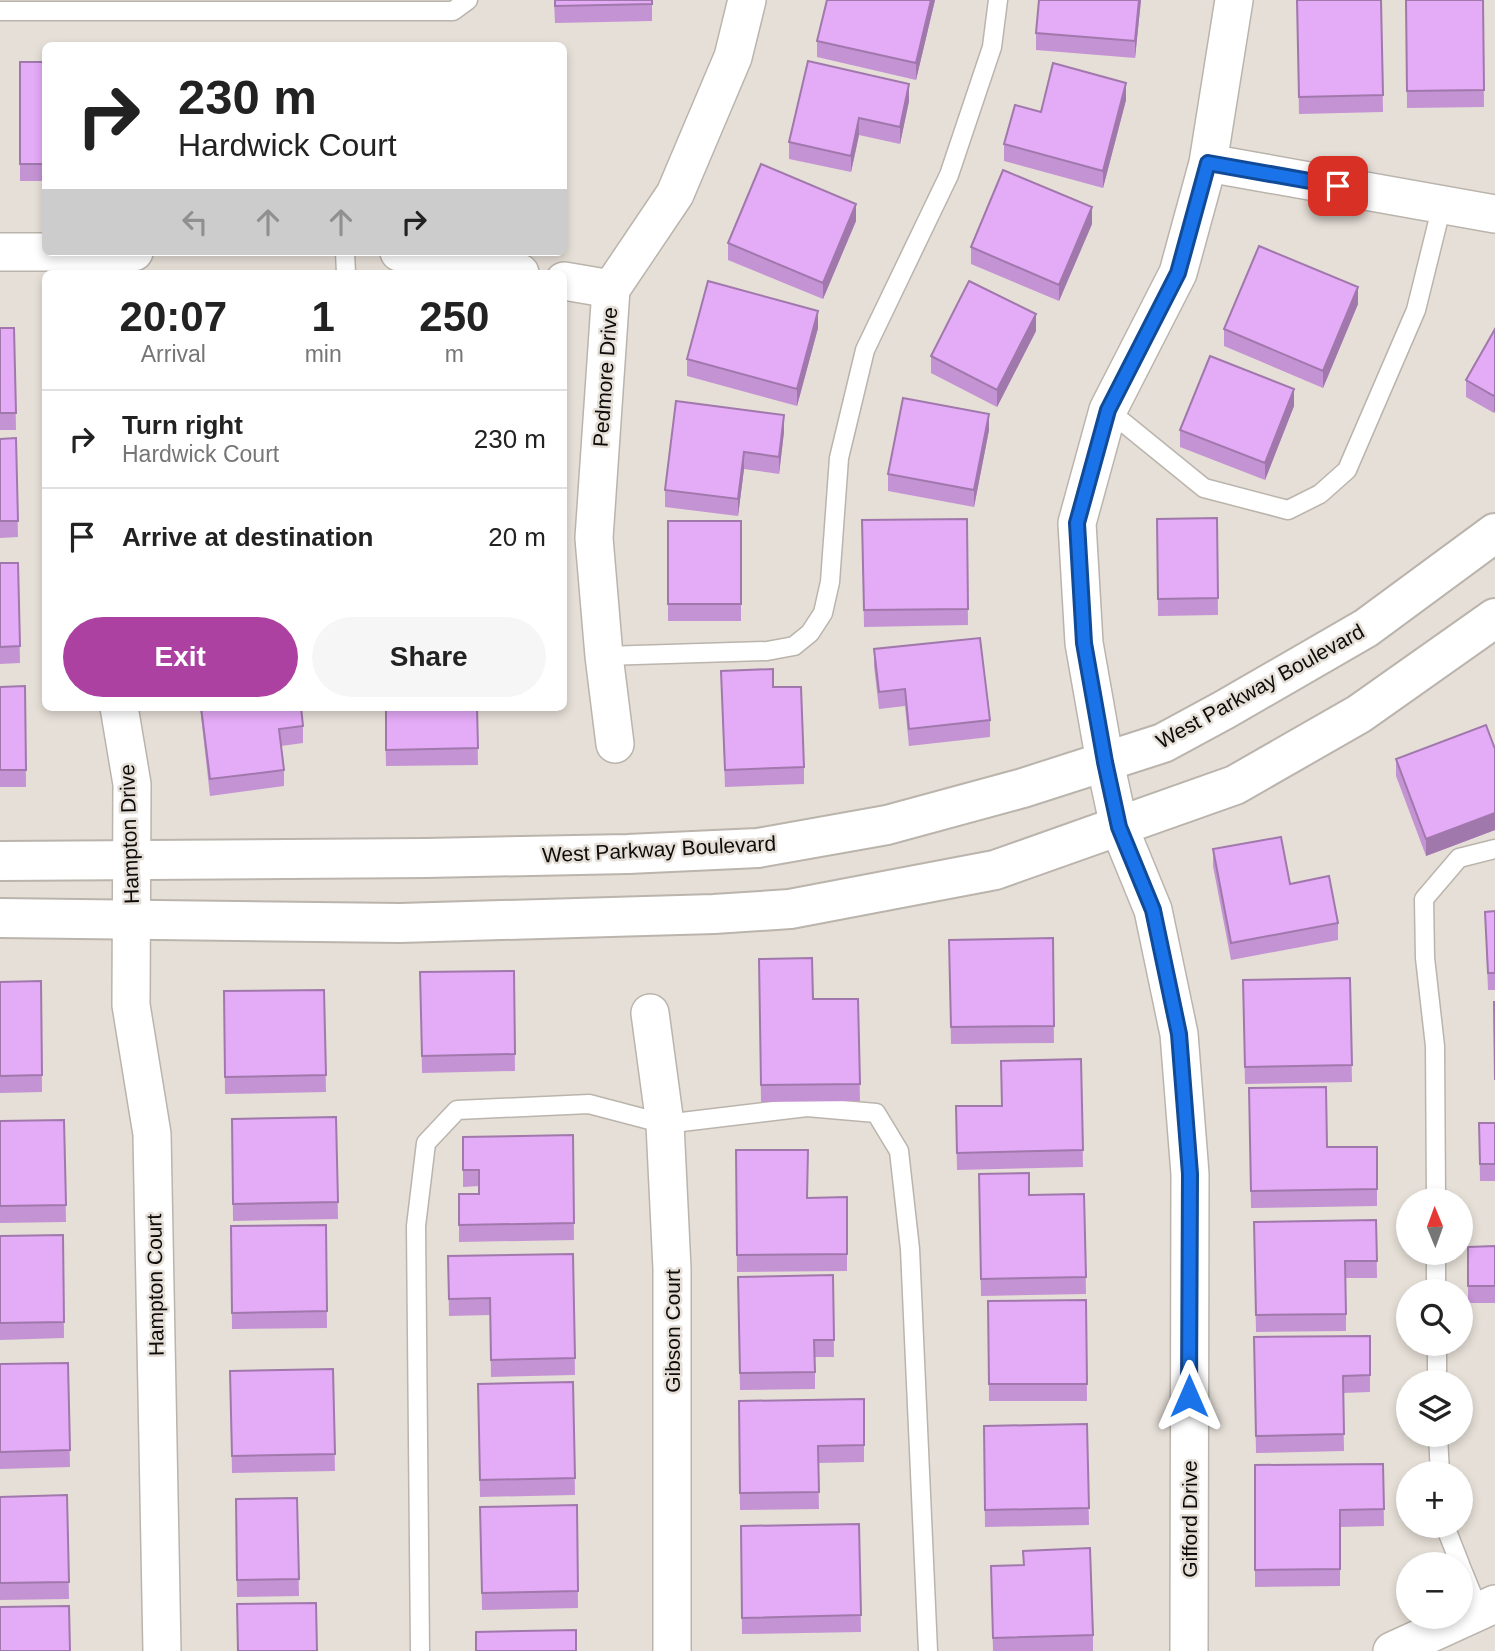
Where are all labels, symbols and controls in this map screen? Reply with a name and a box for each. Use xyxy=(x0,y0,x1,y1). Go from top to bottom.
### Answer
icon: right xyxy=(63,70,154,161)
text: 230 m xyxy=(178,70,317,124)
text: Hardwick Court xyxy=(178,127,397,163)
pin xyxy=(1308,156,1368,216)
icon: arrive xyxy=(1319,167,1357,205)
icon: left xyxy=(176,203,214,241)
icon: ahead xyxy=(249,203,287,241)
icon: ahead xyxy=(322,203,360,241)
icon: right xyxy=(395,203,433,241)
text: 20:07 xyxy=(120,293,227,340)
text: 1 xyxy=(311,293,335,340)
text: 250 xyxy=(419,293,489,340)
street label: Pedmore Drive xyxy=(589,306,621,448)
text: Arrival xyxy=(141,341,206,367)
text: min xyxy=(305,341,342,367)
text: m xyxy=(445,341,464,367)
text: Turn right xyxy=(122,410,243,440)
icon: right xyxy=(63,420,101,458)
text: 230 m xyxy=(474,424,546,454)
text: Hardwick Court xyxy=(122,441,279,467)
icon: arrive xyxy=(63,518,101,556)
text: Arrive at destination xyxy=(122,522,373,552)
text: 20 m xyxy=(488,522,546,552)
button: Exit xyxy=(63,617,298,697)
button: Share xyxy=(312,617,546,697)
street label: West Parkway Boulevard xyxy=(1152,619,1368,753)
street label: Hampton Drive xyxy=(115,764,143,904)
street label: West Parkway Boulevard xyxy=(541,831,777,867)
north arrow xyxy=(1396,1188,1474,1265)
map controls xyxy=(1396,1188,1473,1629)
street label: Hampton Court xyxy=(142,1213,168,1356)
street label: Gibson Court xyxy=(661,1269,684,1393)
button: search xyxy=(1396,1279,1473,1356)
position arrow xyxy=(1152,1359,1226,1433)
button: layers xyxy=(1396,1370,1473,1447)
street label: Gifford Drive xyxy=(1178,1460,1201,1578)
button: + xyxy=(1396,1461,1473,1538)
button: − xyxy=(1396,1552,1473,1629)

